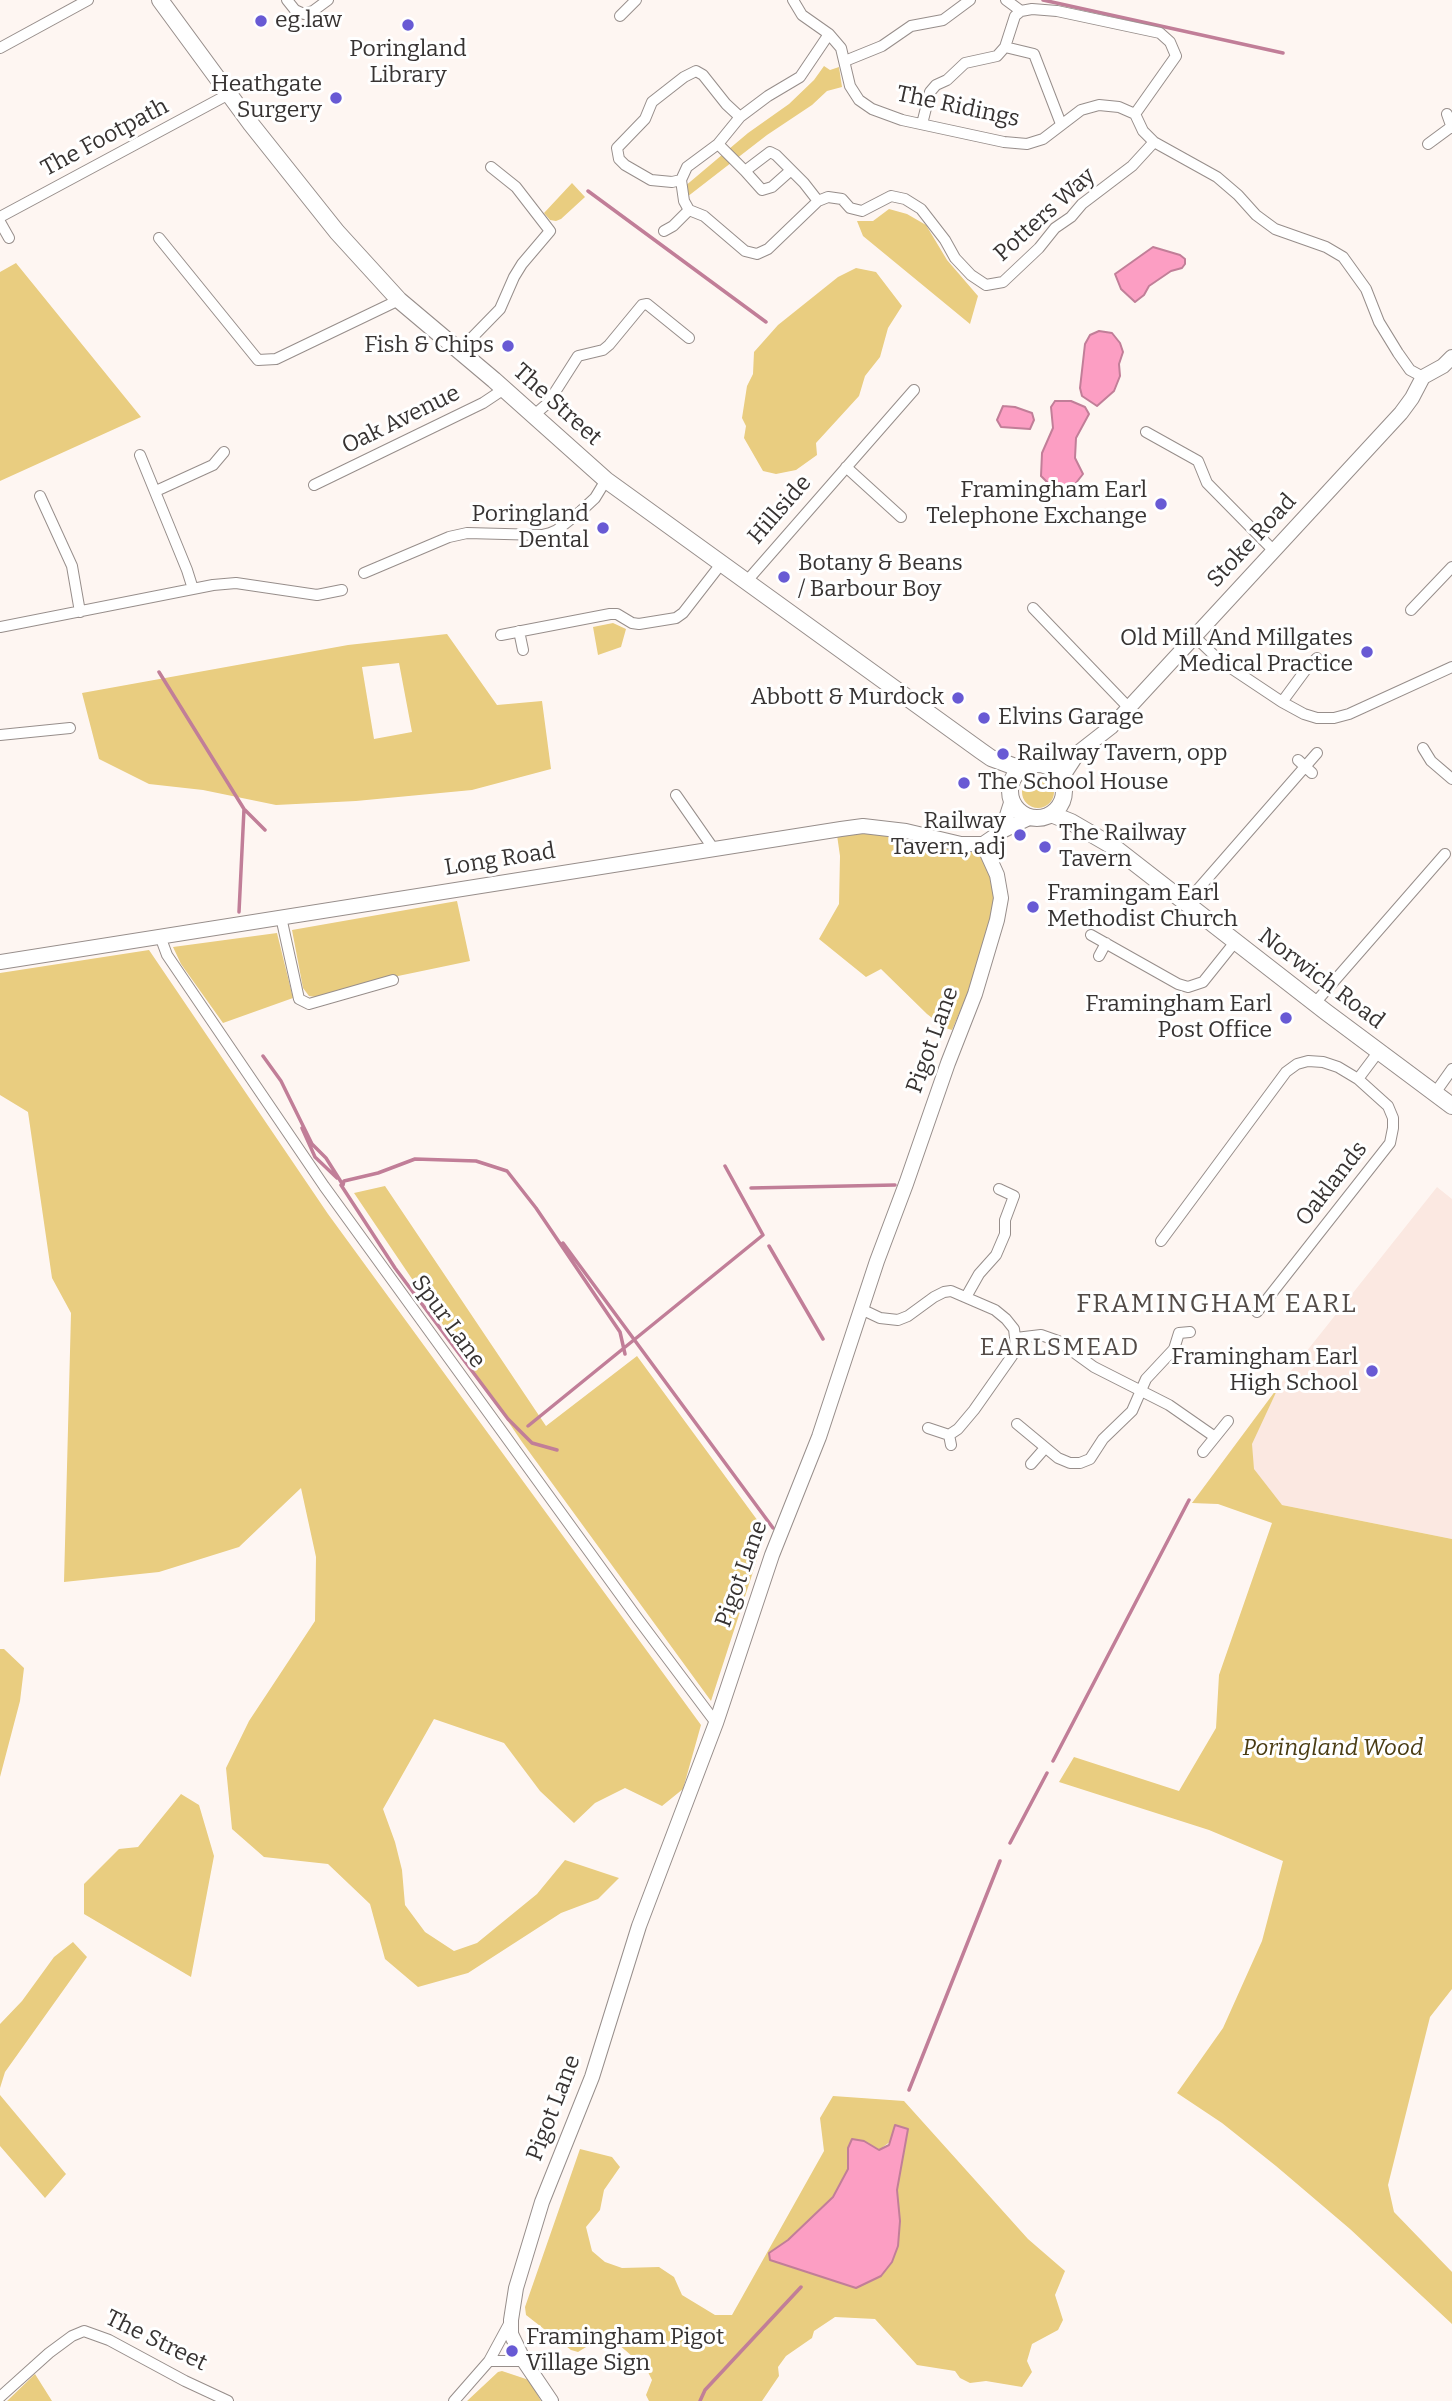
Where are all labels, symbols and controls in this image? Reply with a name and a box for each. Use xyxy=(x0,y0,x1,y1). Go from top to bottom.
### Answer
place label: eg.law xyxy=(275,7,342,35)
marker: eg.law xyxy=(253,13,269,29)
marker: Poringland Library xyxy=(400,17,416,33)
place label: Poringland Library xyxy=(349,36,467,90)
place label: Heathgate Surgery xyxy=(211,71,322,125)
street label: The Ridings xyxy=(894,81,1022,133)
marker: Heathgate Surgery xyxy=(328,90,344,106)
street label: The Footpath xyxy=(37,93,173,183)
street label: Potters Way xyxy=(989,162,1101,268)
place label: Fish & Chips xyxy=(364,332,494,360)
marker: Fish & Chips xyxy=(500,338,516,354)
street label: The Street xyxy=(507,358,607,452)
street label: Oak Avenue xyxy=(338,380,464,460)
street label: Hillside xyxy=(743,470,817,550)
place label: Framingham Earl Telephone Exchange xyxy=(926,477,1147,531)
street label: Stoke Road xyxy=(1202,488,1302,594)
marker: Framingham Earl Telephone Exchange xyxy=(1153,496,1169,512)
place label: Poringland Dental xyxy=(472,501,589,555)
marker: Poringland Dental xyxy=(595,520,611,536)
place label: Botany & Beans / Barbour Boy xyxy=(798,550,963,604)
marker: Botany & Beans / Barbour Boy xyxy=(776,569,792,585)
place label: Old Mill And Millgates Medical Practice xyxy=(1120,625,1353,679)
marker: Old Mill And Millgates Medical Practice xyxy=(1359,644,1375,660)
place label: Abbott & Murdock xyxy=(751,684,944,712)
marker: Abbott & Murdock xyxy=(950,690,966,706)
place label: Elvins Garage xyxy=(998,704,1144,732)
marker: Elvins Garage xyxy=(976,710,992,726)
place label: Railway Tavern, opp xyxy=(1017,740,1227,768)
marker: Railway Tavern, opp xyxy=(995,746,1011,762)
place label: The School House xyxy=(978,769,1169,797)
marker: The School House xyxy=(956,775,972,791)
place label: Railway Tavern, adj xyxy=(891,808,1006,862)
place label: The Railway Tavern xyxy=(1059,820,1186,874)
marker: Railway Tavern, adj xyxy=(1012,827,1028,843)
street label: Long Road xyxy=(443,838,557,882)
marker: The Railway Tavern xyxy=(1037,839,1053,855)
place label: Framingam Earl Methodist Church xyxy=(1047,880,1238,934)
marker: Framingam Earl Methodist Church xyxy=(1025,899,1041,915)
street label: Norwich Road xyxy=(1252,923,1390,1035)
street label: Pigot Lane xyxy=(901,983,965,1097)
place label: Framingham Earl Post Office xyxy=(1085,991,1272,1045)
marker: Framingham Earl Post Office xyxy=(1278,1010,1294,1026)
street label: Oaklands xyxy=(1290,1136,1374,1232)
street label: Spur Lane xyxy=(405,1270,491,1374)
district label: FRAMINGHAM EARL xyxy=(1078,1289,1356,1321)
district label: EARLSMEAD xyxy=(981,1334,1139,1362)
place label: Framingham Earl High School xyxy=(1171,1344,1358,1398)
marker: Framingham Earl High School xyxy=(1364,1363,1380,1379)
street label: Pigot Lane xyxy=(710,1517,774,1631)
park label: Poringland Wood xyxy=(1242,1735,1424,1763)
street label: Pigot Lane xyxy=(521,2051,587,2165)
street label: The Street xyxy=(101,2305,211,2377)
place label: Framingham Pigot Village Sign xyxy=(526,2324,724,2378)
marker: Framingham Pigot Village Sign xyxy=(504,2343,520,2359)

